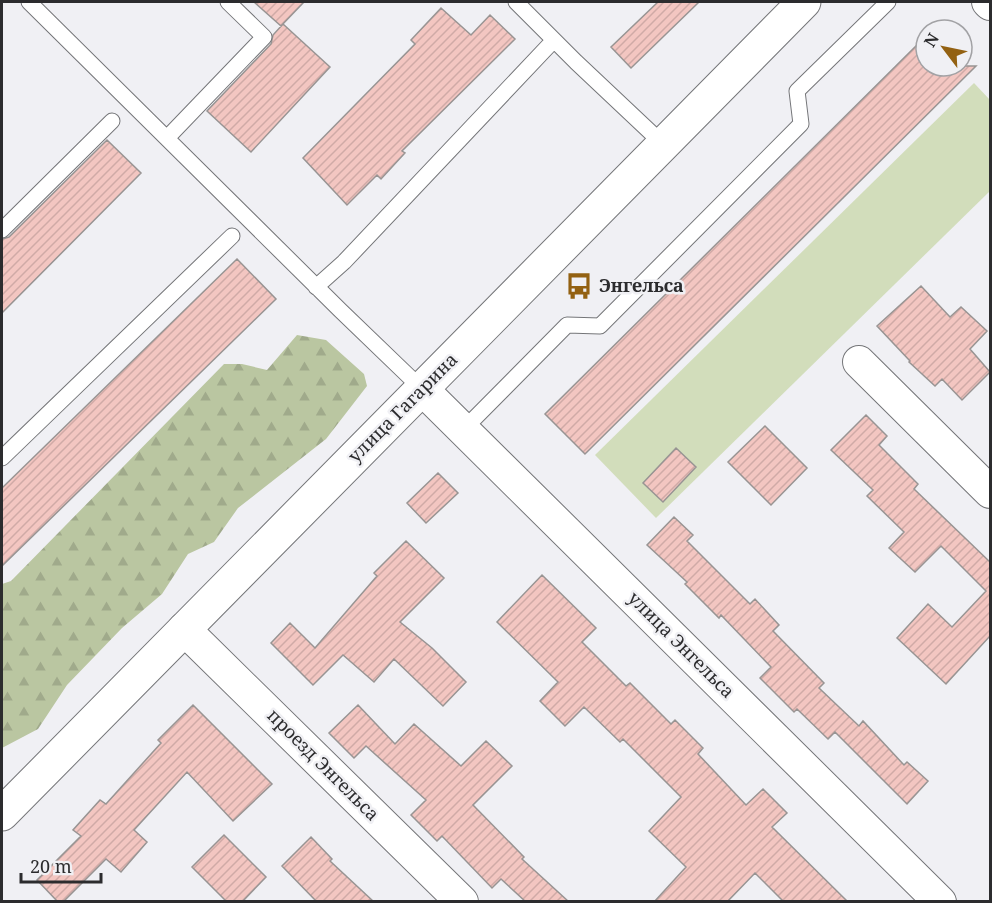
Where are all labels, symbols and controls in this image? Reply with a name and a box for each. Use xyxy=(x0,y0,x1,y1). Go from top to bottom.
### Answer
north arrow xyxy=(914,18,974,78)
text: N xyxy=(919,29,944,51)
bus stop icon: Энгельса xyxy=(564,271,594,301)
place label: Энгельса xyxy=(599,273,684,297)
street label: улица Гагарина xyxy=(342,347,462,467)
street label: улица Энгельса xyxy=(623,586,740,703)
street label: проезд Энгельса xyxy=(263,703,385,825)
scale bar xyxy=(21,846,100,884)
text: 20 m xyxy=(30,854,72,878)

